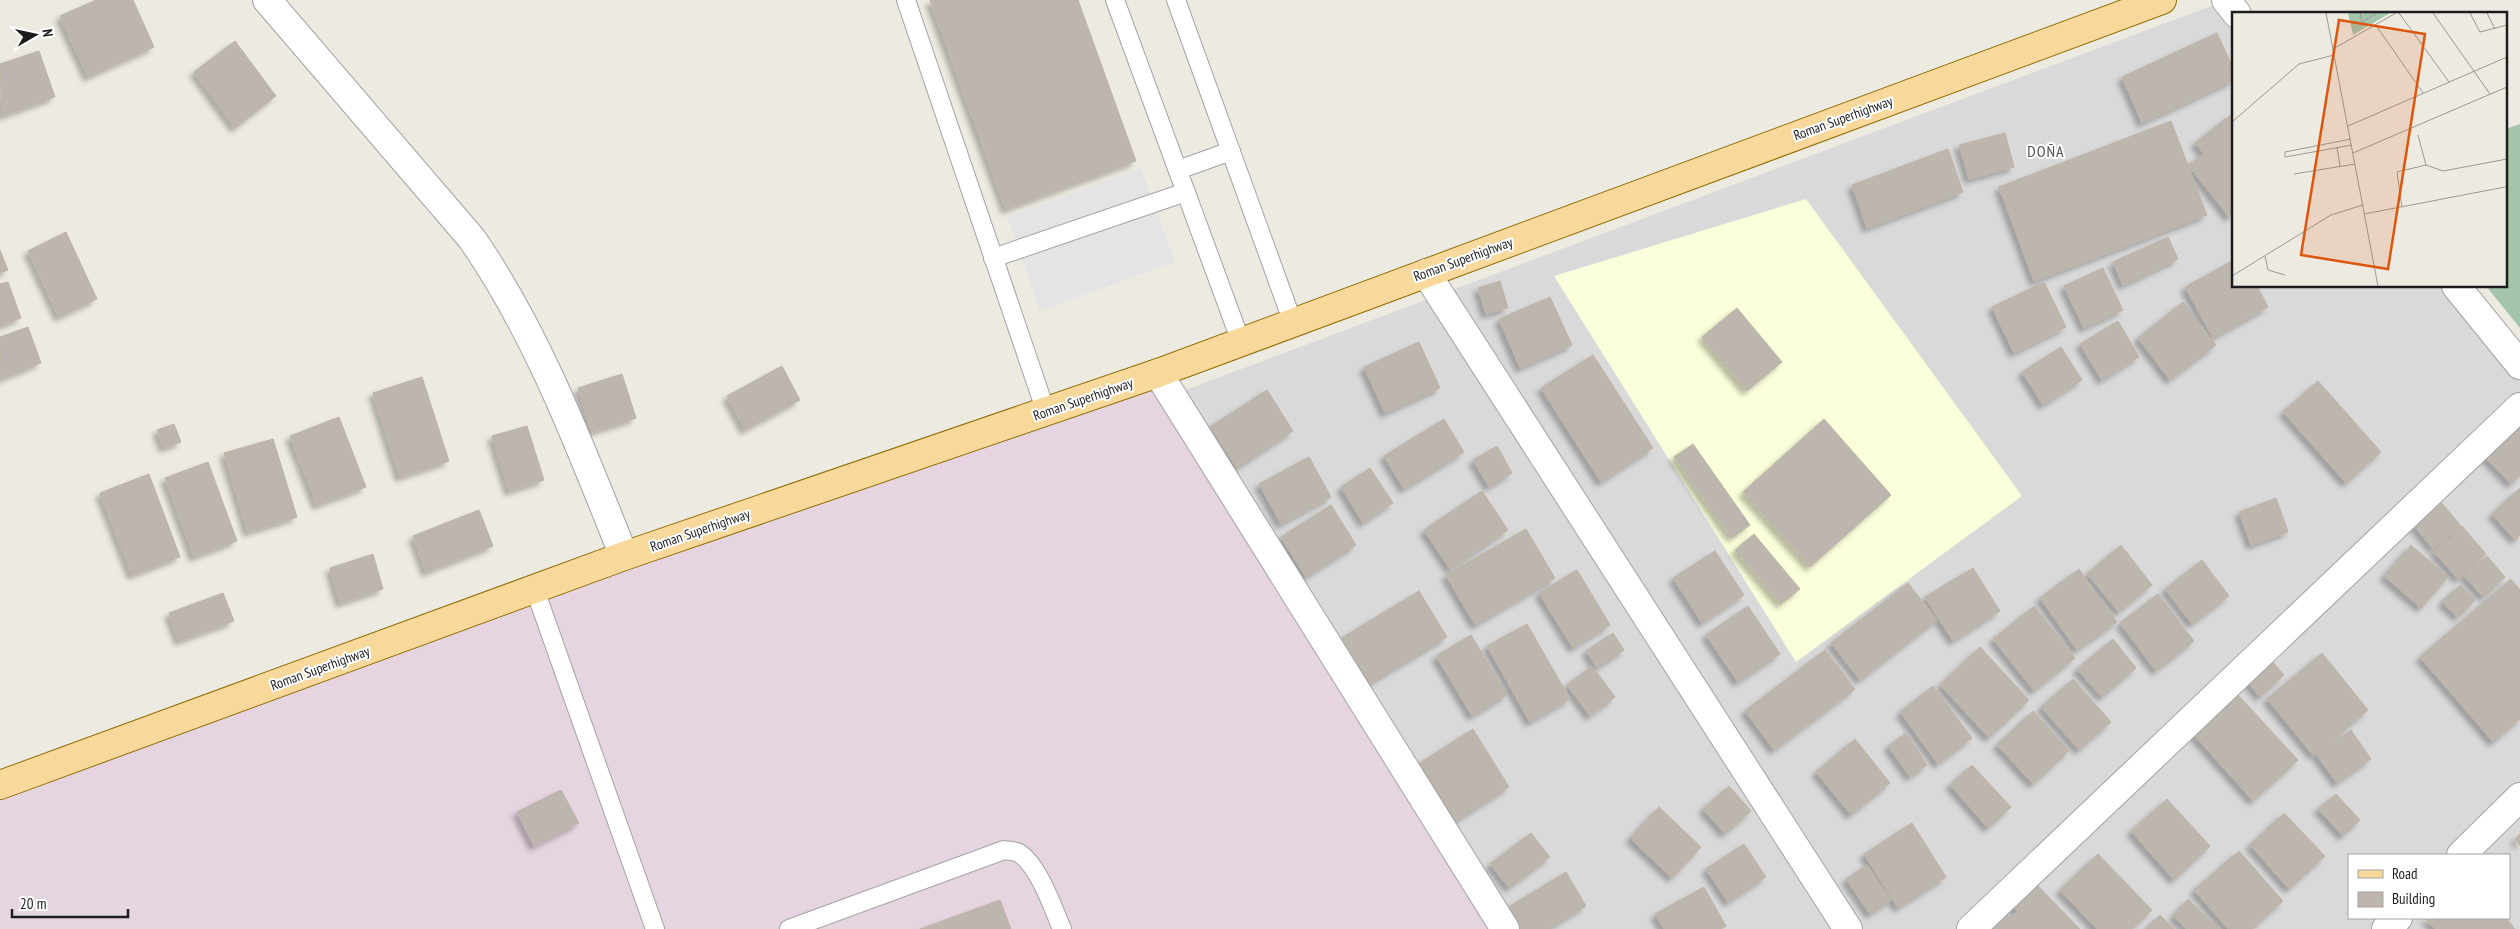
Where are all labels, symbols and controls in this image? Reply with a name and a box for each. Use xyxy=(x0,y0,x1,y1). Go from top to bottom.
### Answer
north arrow xyxy=(10,10,60,60)
inset map xyxy=(2232,12,2508,288)
text: N xyxy=(38,28,57,38)
street label: Roman Superhighway xyxy=(1791,91,1896,144)
district label: DOÑA xyxy=(2027,141,2065,161)
street label: Roman Superhighway xyxy=(1411,232,1516,285)
street label: Roman Superhighway xyxy=(1031,373,1136,424)
street label: Roman Superhighway xyxy=(648,504,753,555)
street label: Roman Superhighway xyxy=(268,641,373,694)
legend xyxy=(2348,854,2510,919)
text: Road xyxy=(2392,864,2418,883)
scale bar xyxy=(12,886,129,918)
text: Building xyxy=(2392,889,2435,908)
text: 20 m xyxy=(20,894,46,913)

